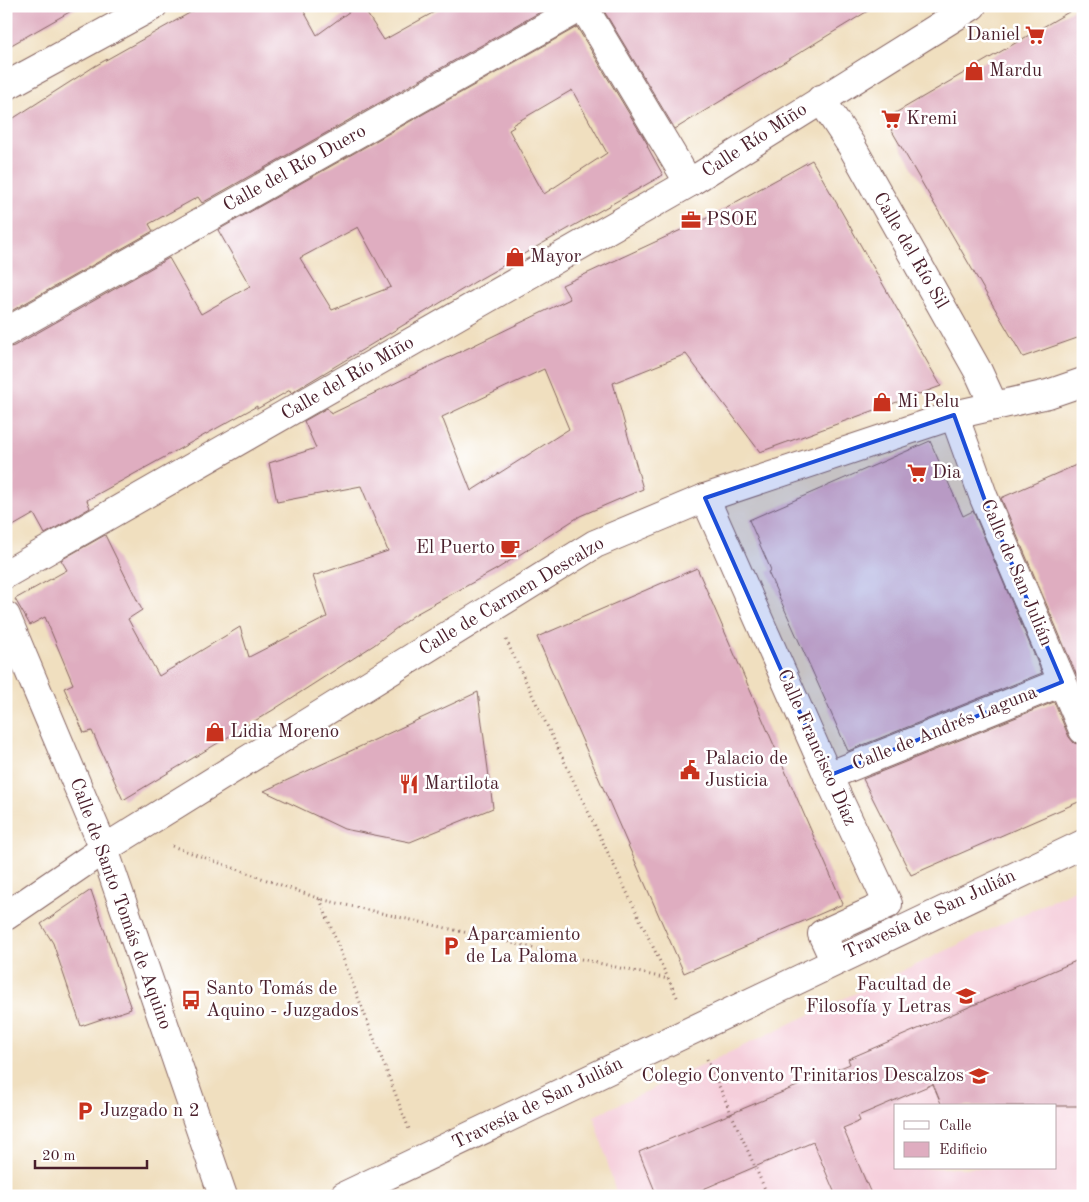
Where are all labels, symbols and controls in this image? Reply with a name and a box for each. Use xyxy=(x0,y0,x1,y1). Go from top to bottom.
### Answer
supermarket icon: Daniel xyxy=(1024,24,1046,46)
place label: Daniel xyxy=(967,26,1020,45)
shop icon: Mardu xyxy=(963,60,985,82)
place label: Mardu xyxy=(989,62,1042,81)
street label: Calle Río Miño xyxy=(699,100,811,182)
supermarket icon: Kremi xyxy=(880,108,902,130)
place label: Kremi xyxy=(906,110,957,129)
street label: Calle del Río Duero xyxy=(220,122,370,216)
street label: Calle del Río Sil xyxy=(869,189,951,313)
office icon: PSOE xyxy=(680,209,702,231)
place label: PSOE xyxy=(706,211,757,230)
shop icon: Mayor xyxy=(504,246,526,268)
place label: Mayor xyxy=(530,248,582,267)
street label: Calle del Río Miño xyxy=(278,333,418,425)
shop icon: Mi Pelu xyxy=(871,391,893,413)
place label: Mi Pelu xyxy=(897,393,959,412)
supermarket icon: Dia xyxy=(906,462,928,484)
place label: Dia xyxy=(932,464,962,483)
street label: Calle de San Julián xyxy=(976,497,1056,649)
street label: Calle de Carmen Descalzo xyxy=(416,534,608,660)
cafe icon: El Puerto xyxy=(499,537,521,559)
place label: El Puerto xyxy=(416,539,495,558)
street label: Calle Francisco Díaz xyxy=(773,667,859,829)
street label: Calle de Andrés Laguna xyxy=(850,683,1041,775)
shop icon: Lidia Moreno xyxy=(204,721,226,743)
place label: Lidia Moreno xyxy=(230,723,339,742)
place label: Palacio de Justicia xyxy=(705,750,788,791)
public building icon: Palacio de Justicia xyxy=(679,759,701,781)
restaurant icon: Martilota xyxy=(398,773,420,795)
place label: Martilota xyxy=(424,775,500,794)
street label: Calle de Santo Tomás de Aquino xyxy=(66,776,174,1032)
street label: Travesía de San Julián xyxy=(841,867,1019,963)
place label: Aparcamiento de La Paloma xyxy=(466,926,581,967)
parking icon: Aparcamiento de La Paloma xyxy=(440,935,462,957)
place label: Facultad de Filosofía y Letras xyxy=(806,976,951,1017)
place label: Santo Tomás de Aquino - Juzgados xyxy=(206,980,359,1021)
school or university icon: Facultad de Filosofía y Letras xyxy=(955,985,977,1007)
bus stop icon: Santo Tomás de Aquino - Juzgados xyxy=(180,989,202,1011)
street label: Travesía de San Julián xyxy=(450,1054,626,1154)
school or university icon: Colegio Convento Trinitarios Descalzos xyxy=(968,1065,990,1087)
place label: Colegio Convento Trinitarios Descalzos xyxy=(641,1067,964,1086)
parking icon: Juzgado n 2 xyxy=(74,1100,96,1122)
place label: Juzgado n 2 xyxy=(100,1102,200,1121)
legend xyxy=(894,1104,1056,1170)
text: Calle xyxy=(939,1119,972,1134)
scale bar xyxy=(35,1137,148,1169)
text: Edificio xyxy=(939,1143,987,1158)
text: 20 m xyxy=(42,1149,76,1164)

